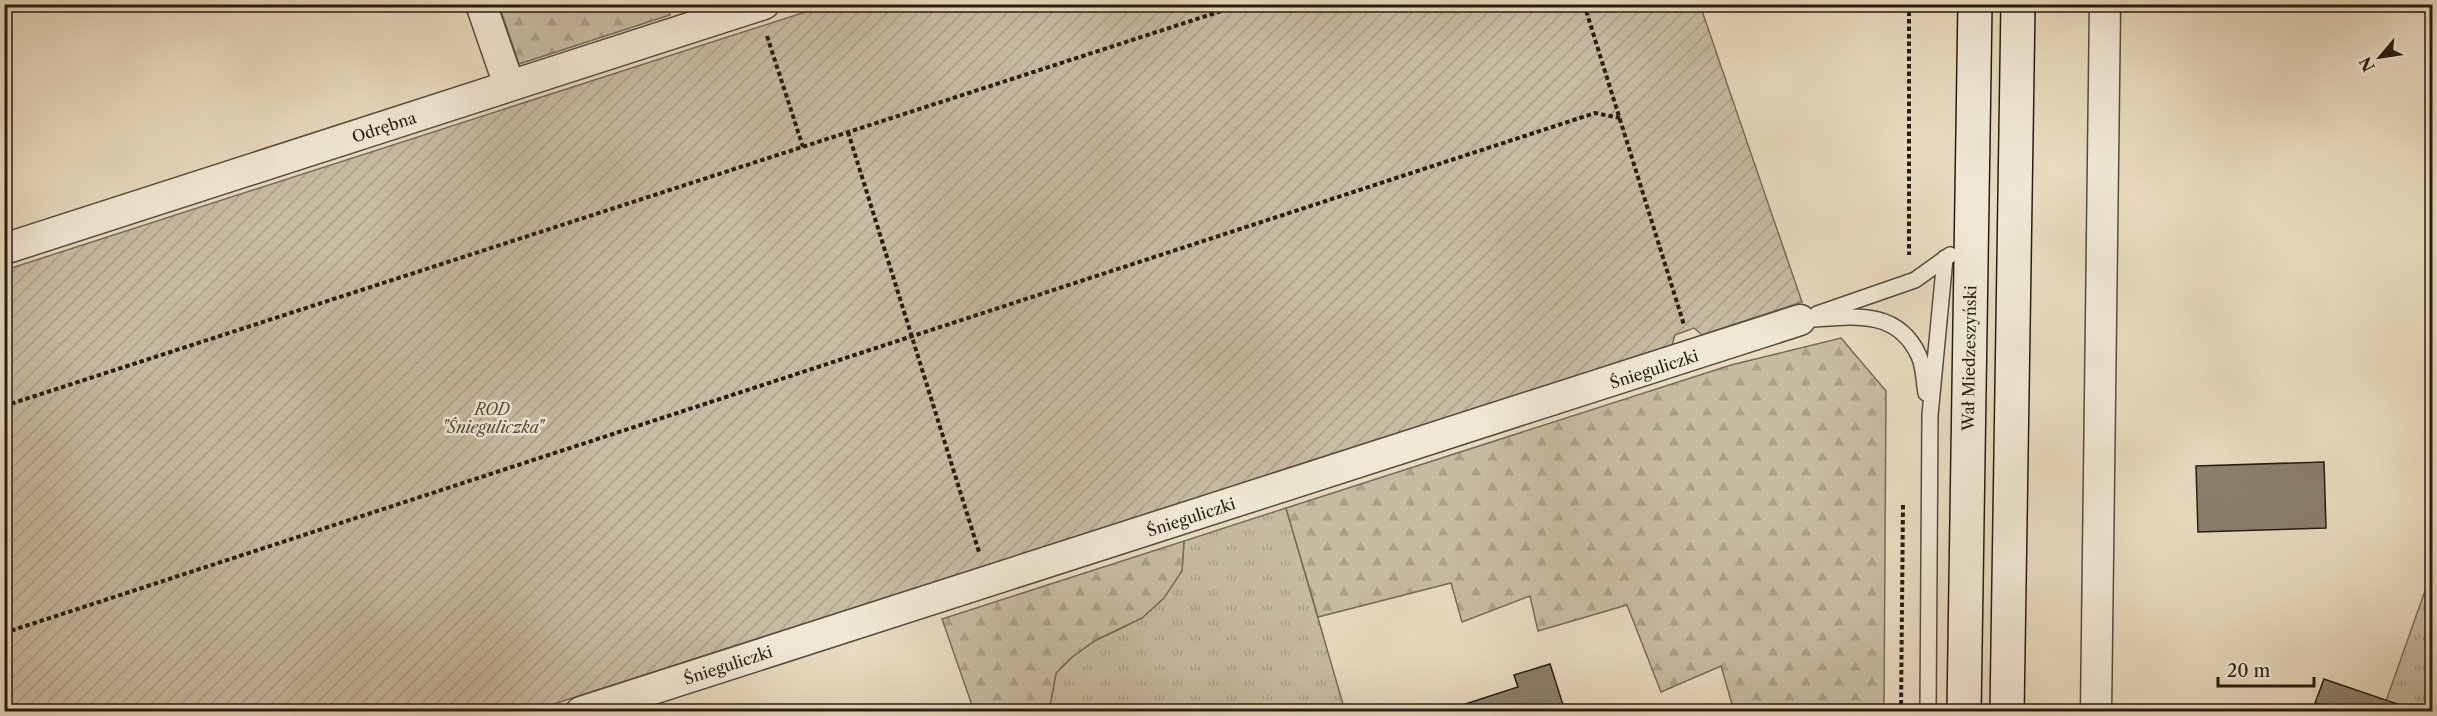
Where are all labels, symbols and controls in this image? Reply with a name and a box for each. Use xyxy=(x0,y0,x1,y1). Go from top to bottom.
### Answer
north arrow xyxy=(2350,27,2410,87)
text: N xyxy=(2355,53,2379,75)
street label: Odrębna xyxy=(349,107,419,147)
street label: Wał Miedzeszyński xyxy=(1958,285,1980,432)
street label: Śnieguliczki xyxy=(1607,345,1701,393)
park label: ROD "Śnieguliczka" xyxy=(441,399,546,437)
street label: Śnieguliczki xyxy=(1144,493,1238,541)
street label: Śnieguliczki xyxy=(681,641,775,689)
scale bar xyxy=(2218,650,2314,688)
text: 20 m xyxy=(2227,660,2271,682)

